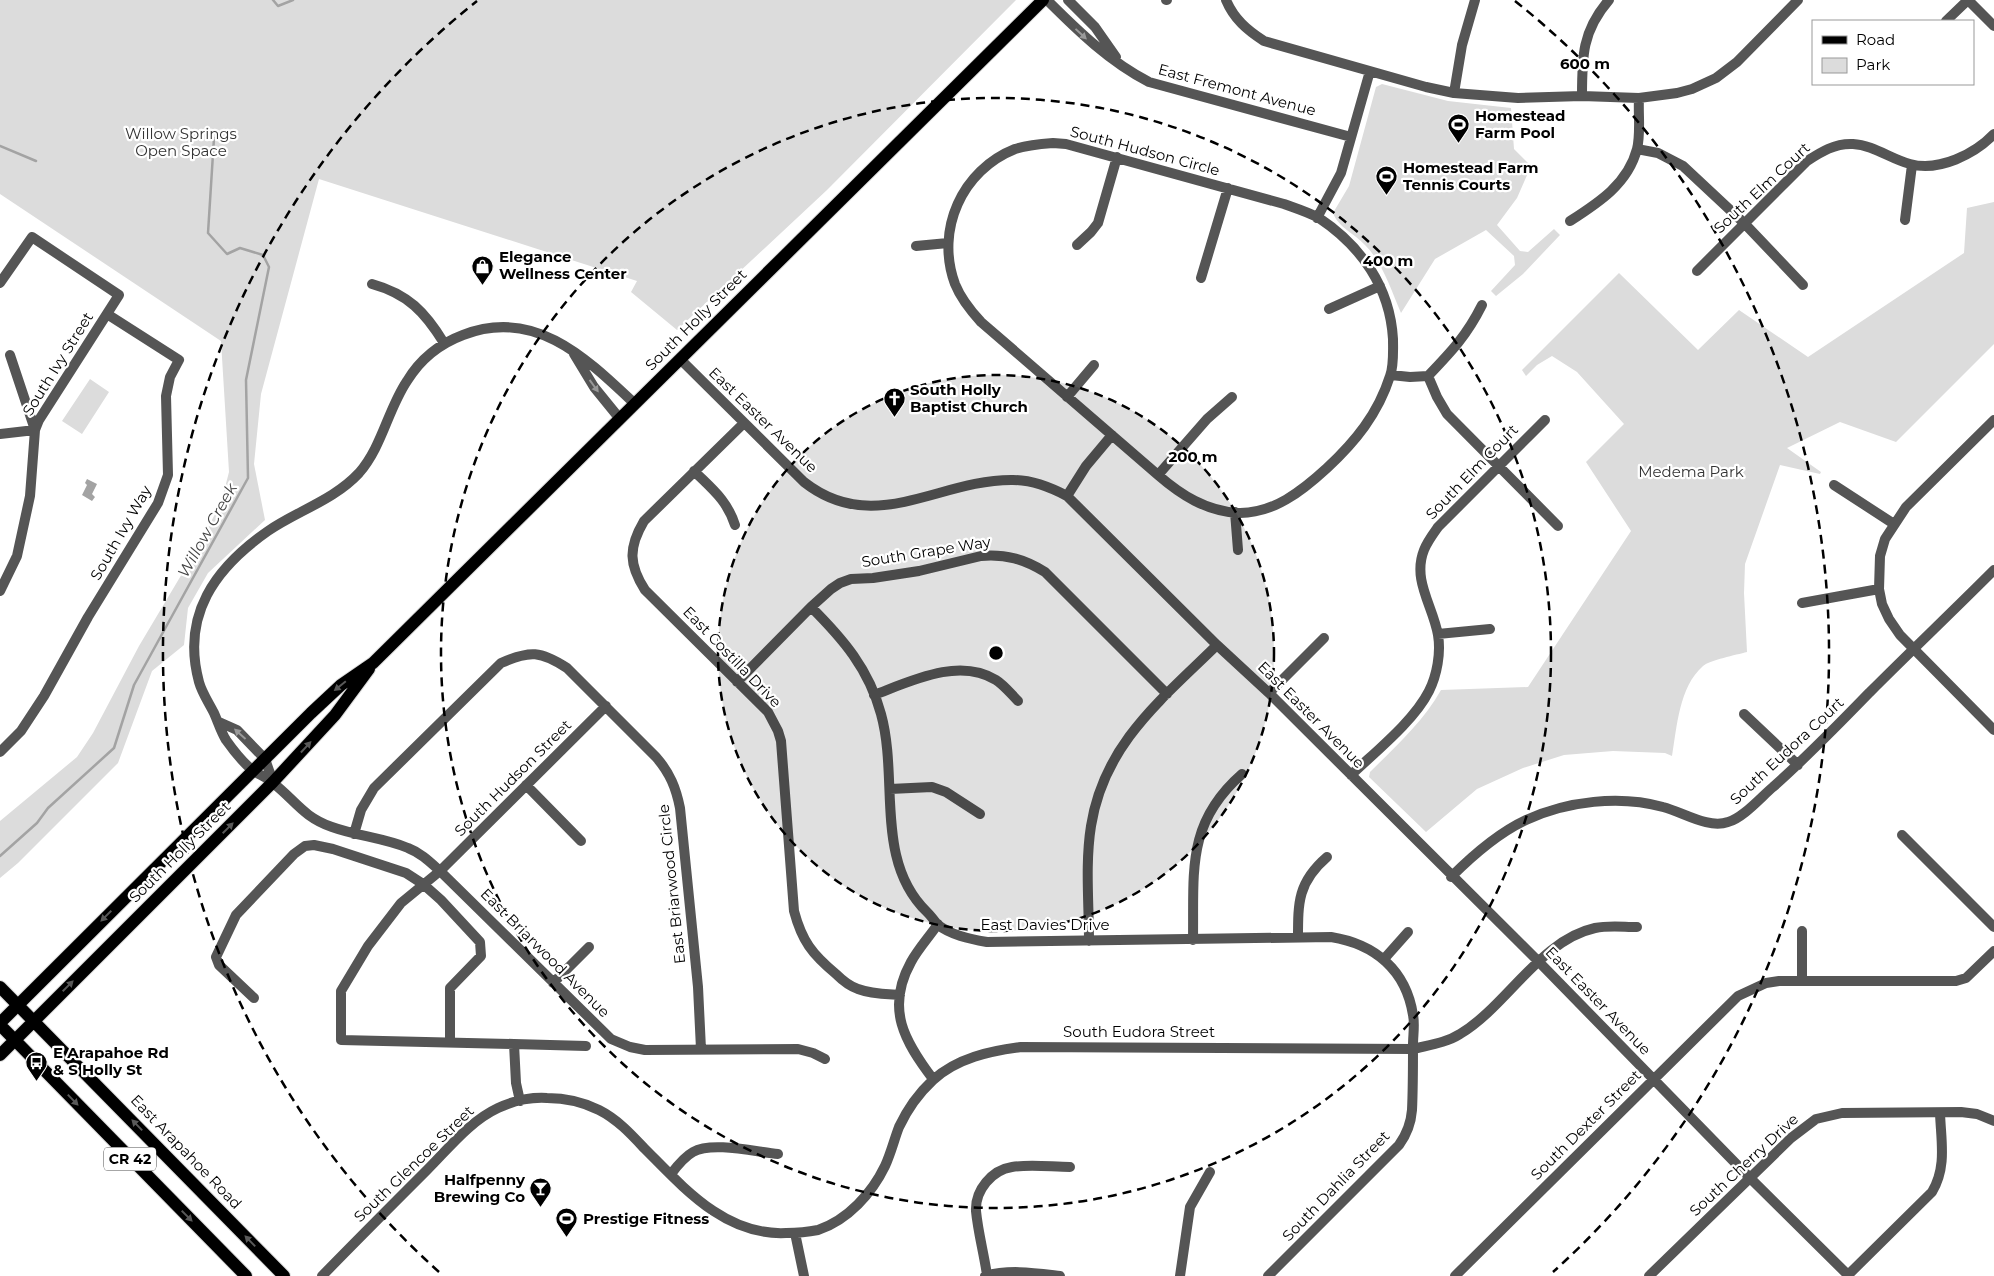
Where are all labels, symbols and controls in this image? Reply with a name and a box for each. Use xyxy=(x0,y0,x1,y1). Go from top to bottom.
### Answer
legend xyxy=(1812,20,1974,85)
one-way arrow xyxy=(1075,28,1087,40)
text: Road xyxy=(1856,30,1895,49)
text: 600 m xyxy=(1560,54,1610,73)
text: Park xyxy=(1856,55,1890,74)
street label: East Fremont Avenue xyxy=(1156,59,1318,120)
place label: Homestead Farm Pool xyxy=(1475,106,1565,142)
sports icon: Homestead Farm Pool xyxy=(1447,113,1471,144)
street label: South Hudson Circle xyxy=(1068,121,1222,180)
park label: Willow Springs Open Space xyxy=(125,124,237,160)
street label: South Elm Court xyxy=(1710,138,1814,237)
place label: Homestead Farm Tennis Courts xyxy=(1403,158,1538,194)
sports icon: Homestead Farm Tennis Courts xyxy=(1375,165,1399,196)
place label: Elegance Wellness Center xyxy=(499,247,627,283)
text: 400 m xyxy=(1363,251,1413,270)
shop icon: Elegance Wellness Center xyxy=(471,254,495,285)
street label: South Holly Street xyxy=(641,265,750,374)
street label: South Ivy Street xyxy=(18,308,97,419)
street label: East Easter Avenue xyxy=(705,363,822,476)
one-way arrow xyxy=(589,379,599,393)
place label: South Holly Baptist Church xyxy=(910,380,1028,416)
church icon: South Holly Baptist Church xyxy=(882,387,906,418)
street label: South Elm Court xyxy=(1421,420,1522,523)
text: 200 m xyxy=(1168,447,1218,466)
park label: Medema Park xyxy=(1638,462,1744,481)
water label: Willow Creek xyxy=(174,479,242,581)
street label: South Ivy Way xyxy=(86,481,156,583)
street label: South Grape Way xyxy=(860,532,993,571)
street label: East Costilla Drive xyxy=(679,602,786,711)
centre of rings xyxy=(987,644,1005,662)
street label: East Easter Avenue xyxy=(1254,657,1369,772)
one-way arrow xyxy=(334,681,347,692)
street label: South Eudora Court xyxy=(1726,693,1848,808)
street label: South Hudson Street xyxy=(450,715,575,840)
one-way arrow xyxy=(234,728,246,740)
one-way arrow xyxy=(300,741,312,753)
street label: South Holly Street xyxy=(125,797,234,906)
street label: East Briarwood Circle xyxy=(654,803,689,965)
one-way arrow xyxy=(222,822,234,834)
street label: East Briarwood Avenue xyxy=(477,884,614,1021)
one-way arrow xyxy=(100,910,112,922)
street label: East Davies Drive xyxy=(981,915,1109,934)
street label: East Easter Avenue xyxy=(1542,942,1655,1059)
one-way arrow xyxy=(62,980,74,992)
street label: South Eudora Street xyxy=(1063,1022,1215,1041)
place label: E Arapahoe Rd & S Holly St xyxy=(53,1043,169,1079)
bus stop icon: E Arapahoe Rd & S Holly St xyxy=(25,1050,49,1081)
street label: South Dexter Street xyxy=(1527,1066,1645,1184)
street label: East Arapahoe Road xyxy=(127,1090,246,1213)
one-way arrow xyxy=(67,1094,79,1106)
street label: South Glencoe Street xyxy=(350,1101,478,1226)
street label: South Cherry Drive xyxy=(1685,1109,1802,1220)
one-way arrow xyxy=(131,1119,143,1131)
street label: South Dahlia Street xyxy=(1278,1126,1393,1245)
road number: CR 42 xyxy=(104,1148,156,1170)
place label: Halfpenny Brewing Co xyxy=(434,1170,526,1206)
bar icon: Halfpenny Brewing Co xyxy=(529,1177,553,1208)
sports icon: Prestige Fitness xyxy=(555,1207,579,1238)
place label: Prestige Fitness xyxy=(583,1209,709,1228)
one-way arrow xyxy=(181,1210,193,1222)
one-way arrow xyxy=(245,1235,257,1247)

